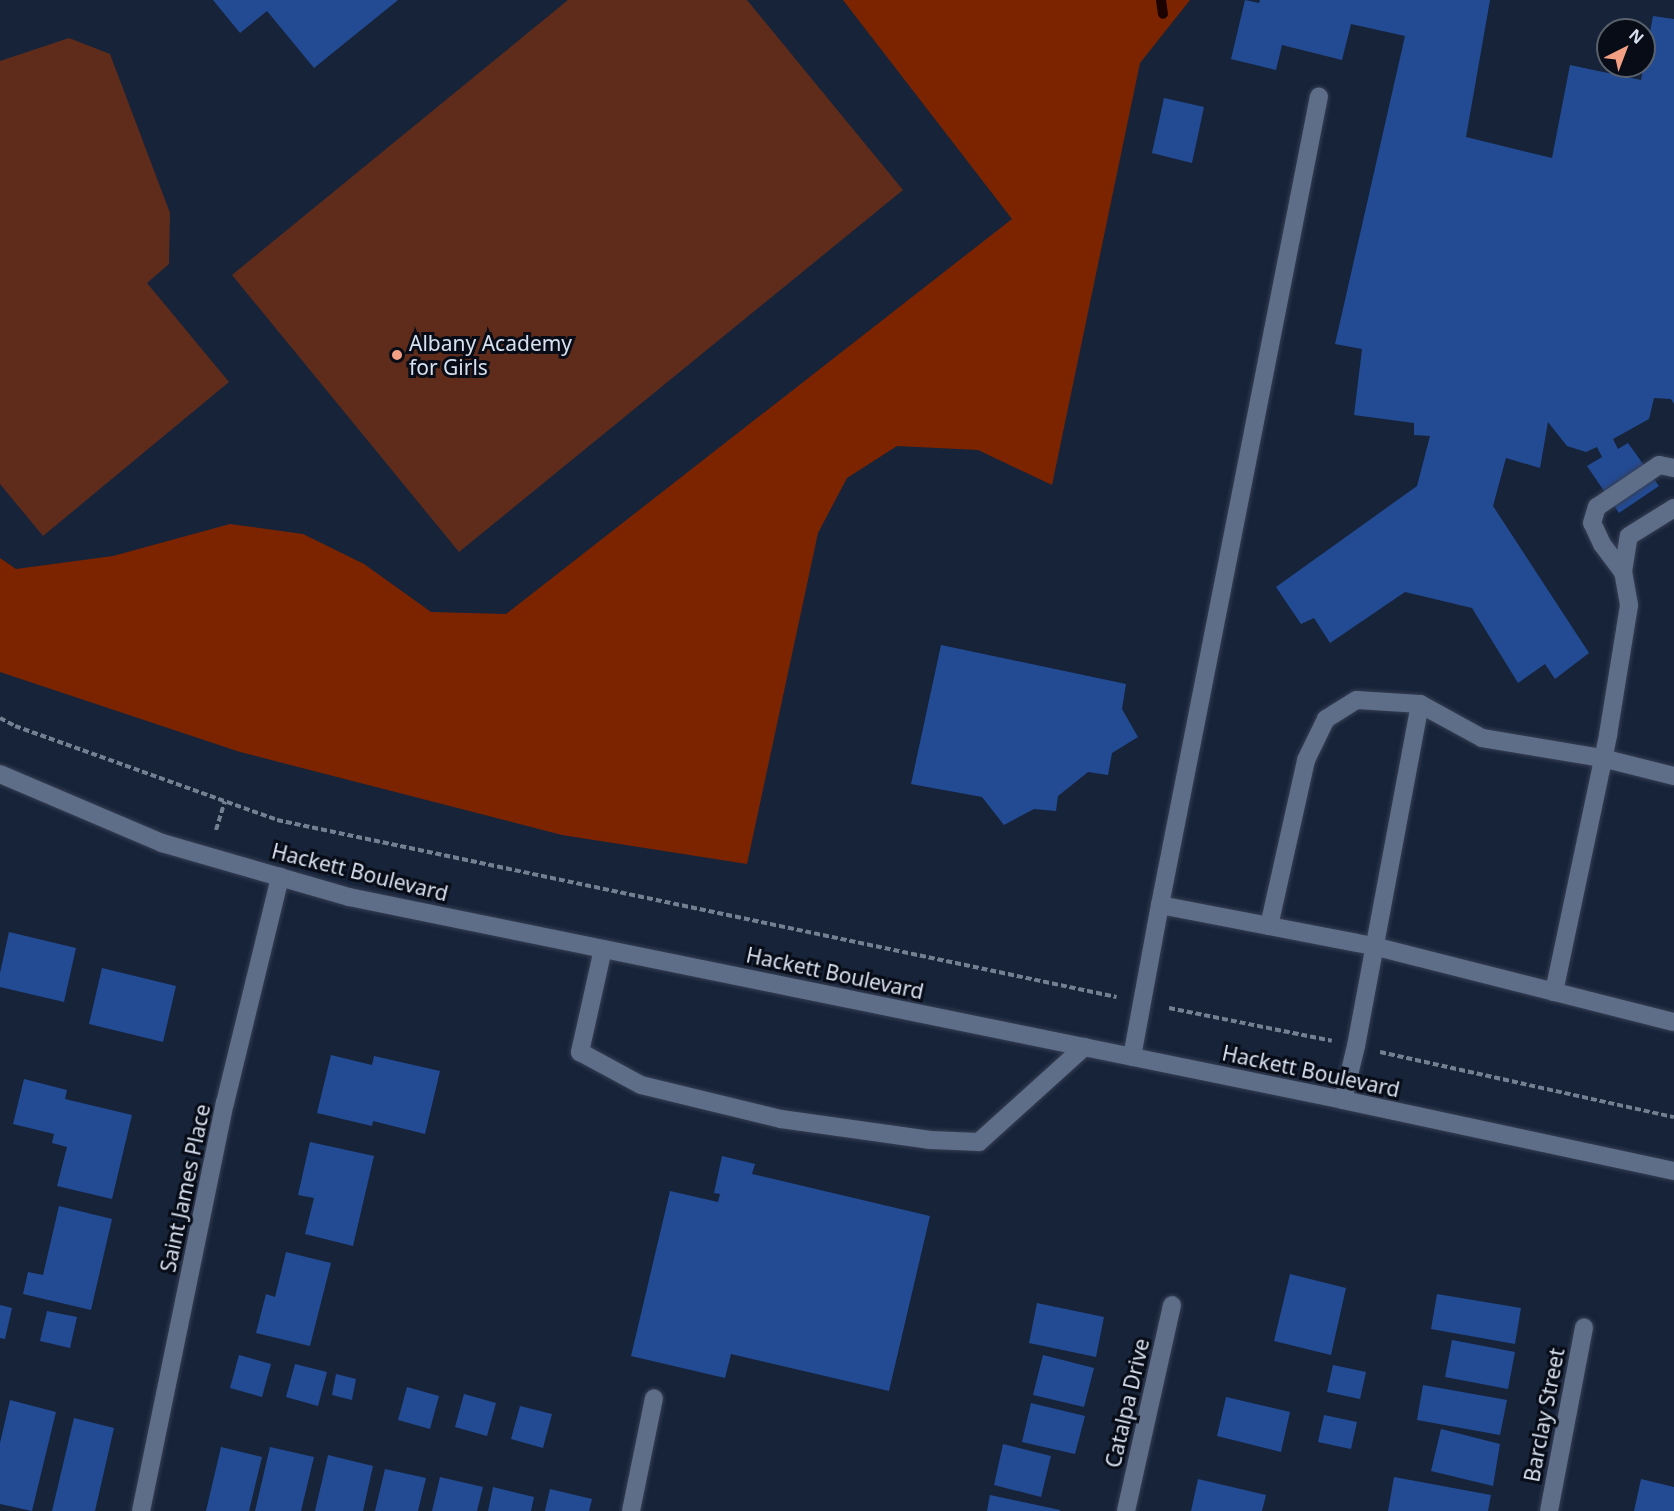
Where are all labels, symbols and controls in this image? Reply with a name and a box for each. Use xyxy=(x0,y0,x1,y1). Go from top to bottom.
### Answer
north arrow xyxy=(1596,18,1656,78)
text: N xyxy=(1625,24,1649,49)
place label: Albany Academy for Girls xyxy=(409,330,572,380)
marker: Albany Academy for Girls xyxy=(390,348,404,362)
street label: Hackett Boulevard xyxy=(269,838,451,906)
street label: Hackett Boulevard xyxy=(744,942,926,1004)
street label: Hackett Boulevard xyxy=(1220,1040,1402,1102)
street label: Saint James Place xyxy=(155,1102,215,1274)
street label: Catalpa Drive xyxy=(1100,1336,1154,1470)
street label: Barclay Street xyxy=(1519,1346,1569,1484)

